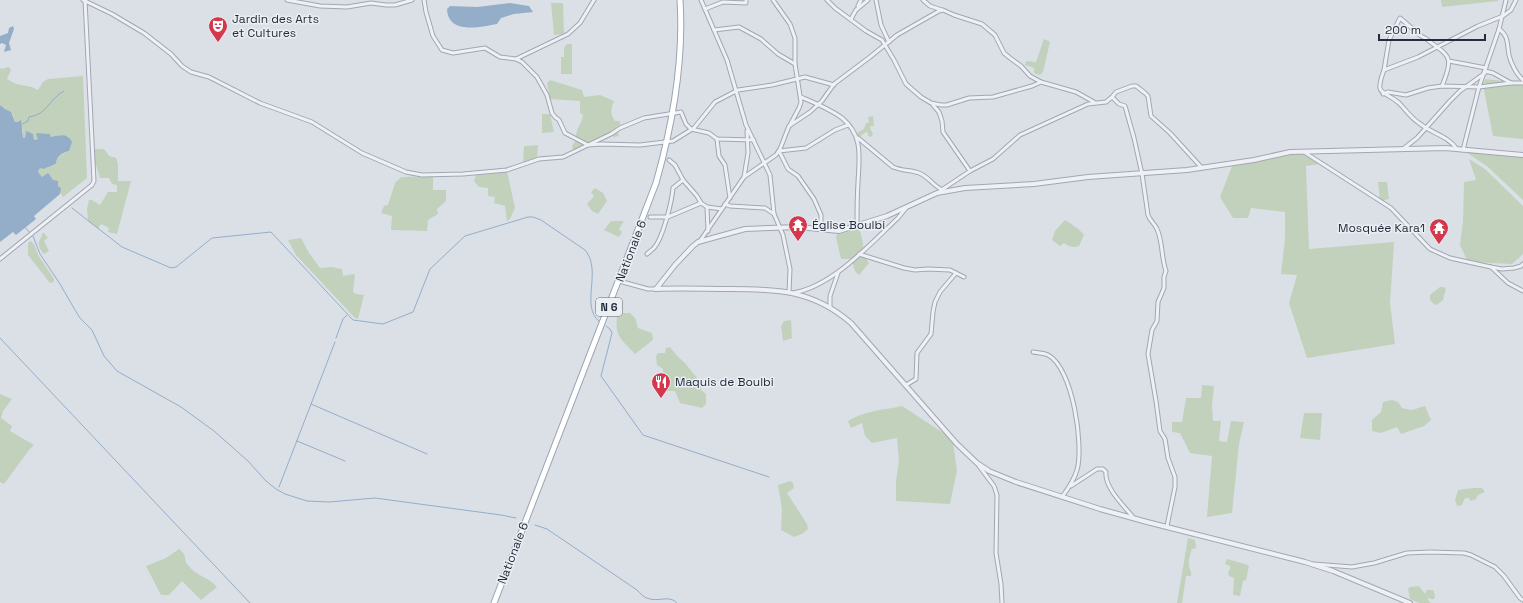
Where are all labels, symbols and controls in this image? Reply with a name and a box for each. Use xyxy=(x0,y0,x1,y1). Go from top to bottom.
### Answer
place label: Jardin des Arts et Cultures xyxy=(232,11,319,41)
theatre icon: Jardin des Arts et Cultures xyxy=(207,15,229,43)
scale bar xyxy=(1379,16,1485,42)
text: 200 m xyxy=(1385,22,1421,38)
temple icon: Église Boulbi xyxy=(787,214,809,242)
place label: Église Boulbi xyxy=(812,217,885,233)
temple icon: Mosquée Kara1 xyxy=(1428,217,1450,245)
street label: Nationale 6 xyxy=(612,218,650,284)
place label: Mosquée Kara1 xyxy=(1338,220,1425,236)
road number: N 6 xyxy=(596,298,622,316)
restaurant icon: Maquis de Boulbi xyxy=(650,371,672,399)
place label: Maquis de Boulbi xyxy=(675,374,774,390)
street label: Nationale 6 xyxy=(494,520,532,586)

